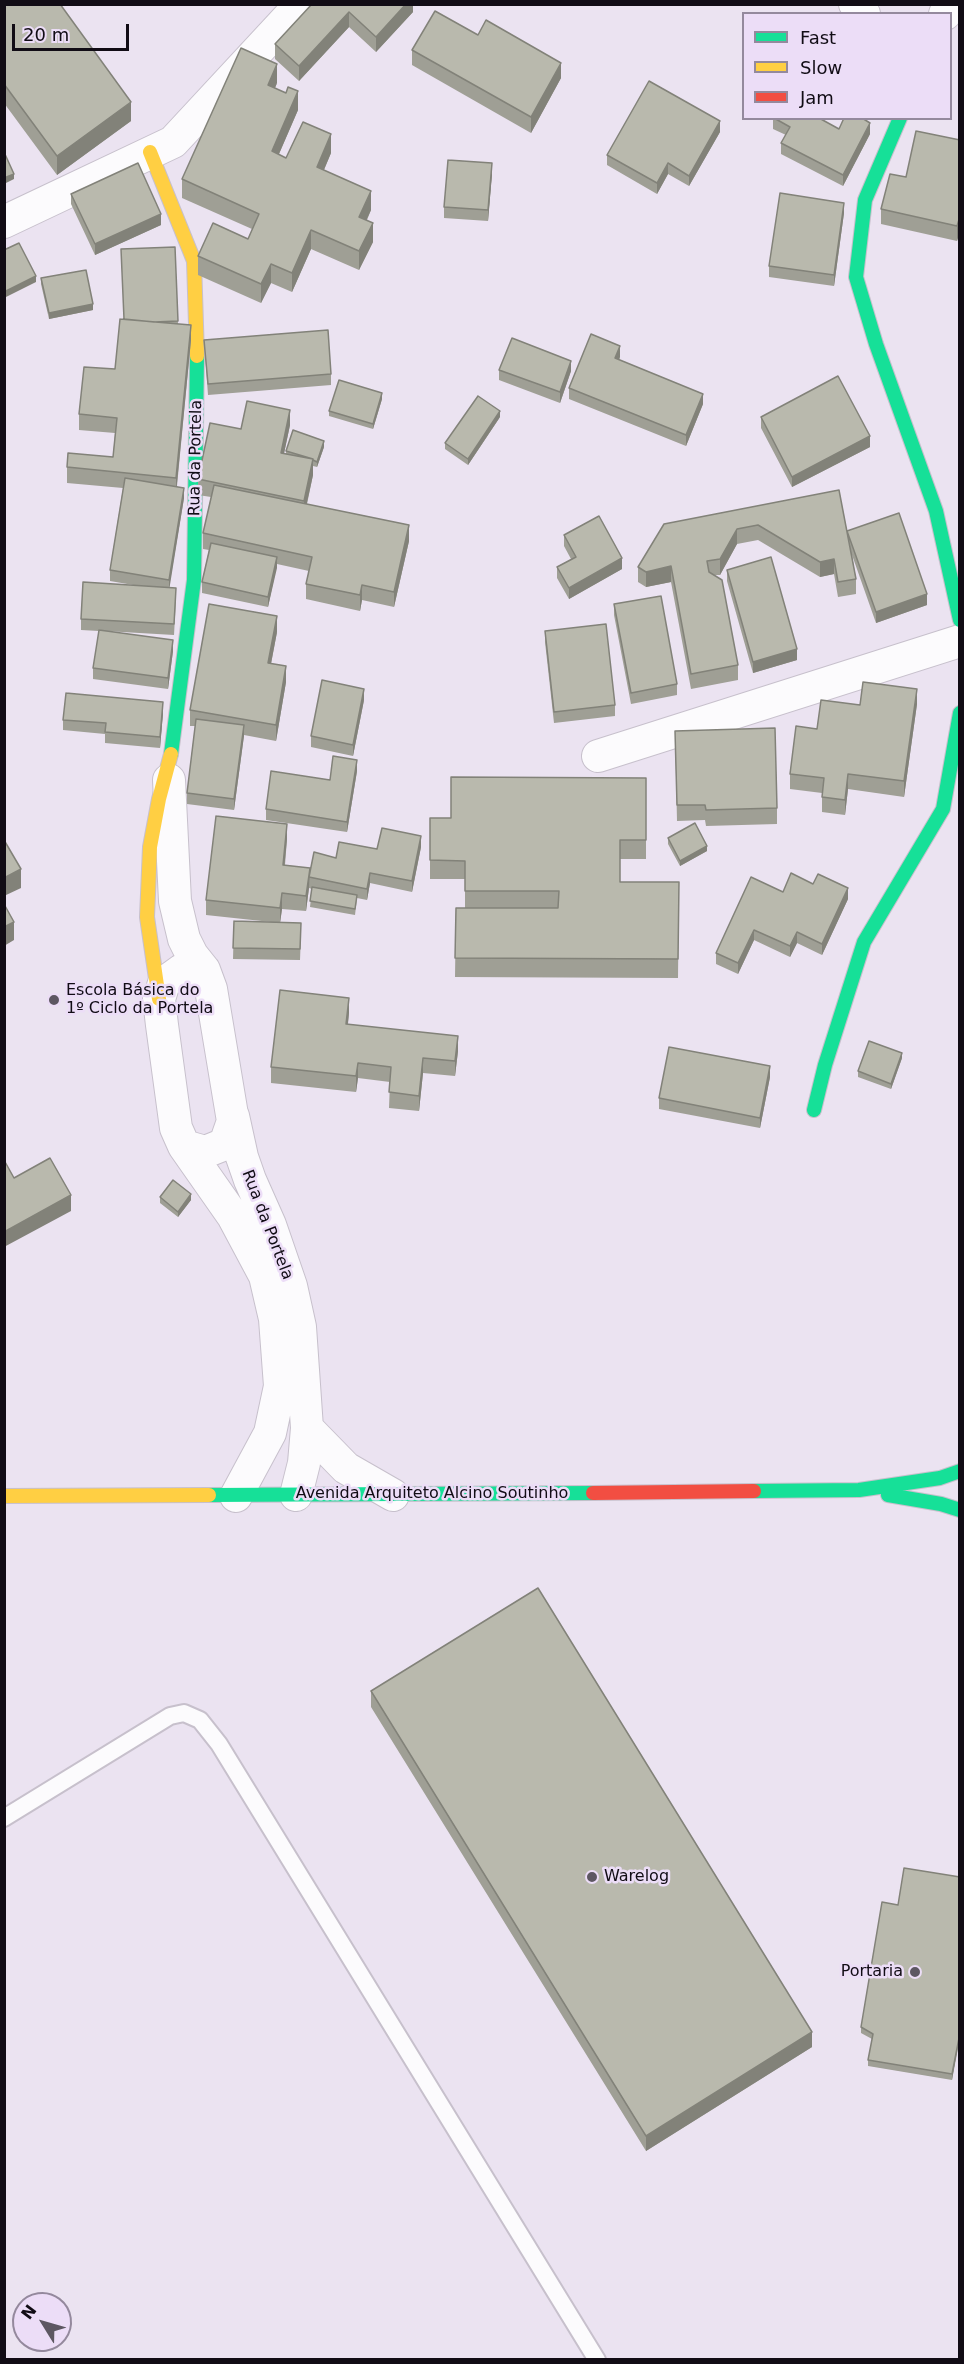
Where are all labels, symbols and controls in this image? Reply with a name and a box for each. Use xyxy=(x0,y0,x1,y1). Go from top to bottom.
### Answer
scale bar xyxy=(15,12,132,50)
legend xyxy=(742,12,952,120)
text: 20 m xyxy=(23,24,69,45)
text: Fast xyxy=(800,27,836,48)
text: Slow xyxy=(800,57,842,78)
text: Jam xyxy=(800,87,834,108)
street label: Rua da Portela xyxy=(185,400,207,516)
place label: Escola Básica do 1º Ciclo da Portela xyxy=(66,981,213,1019)
marker: Escola Básica do 1º Ciclo da Portela xyxy=(47,993,61,1007)
street label: Rua da Portela xyxy=(237,1167,297,1283)
street label: Avenida Arquiteto Alcino Soutinho xyxy=(296,1484,568,1504)
place label: Warelog xyxy=(604,1867,669,1887)
marker: Warelog xyxy=(585,1870,599,1884)
place label: Portaria xyxy=(841,1962,903,1982)
marker: Portaria xyxy=(908,1965,922,1979)
north arrow xyxy=(12,2292,72,2352)
text: N xyxy=(17,2301,40,2323)

